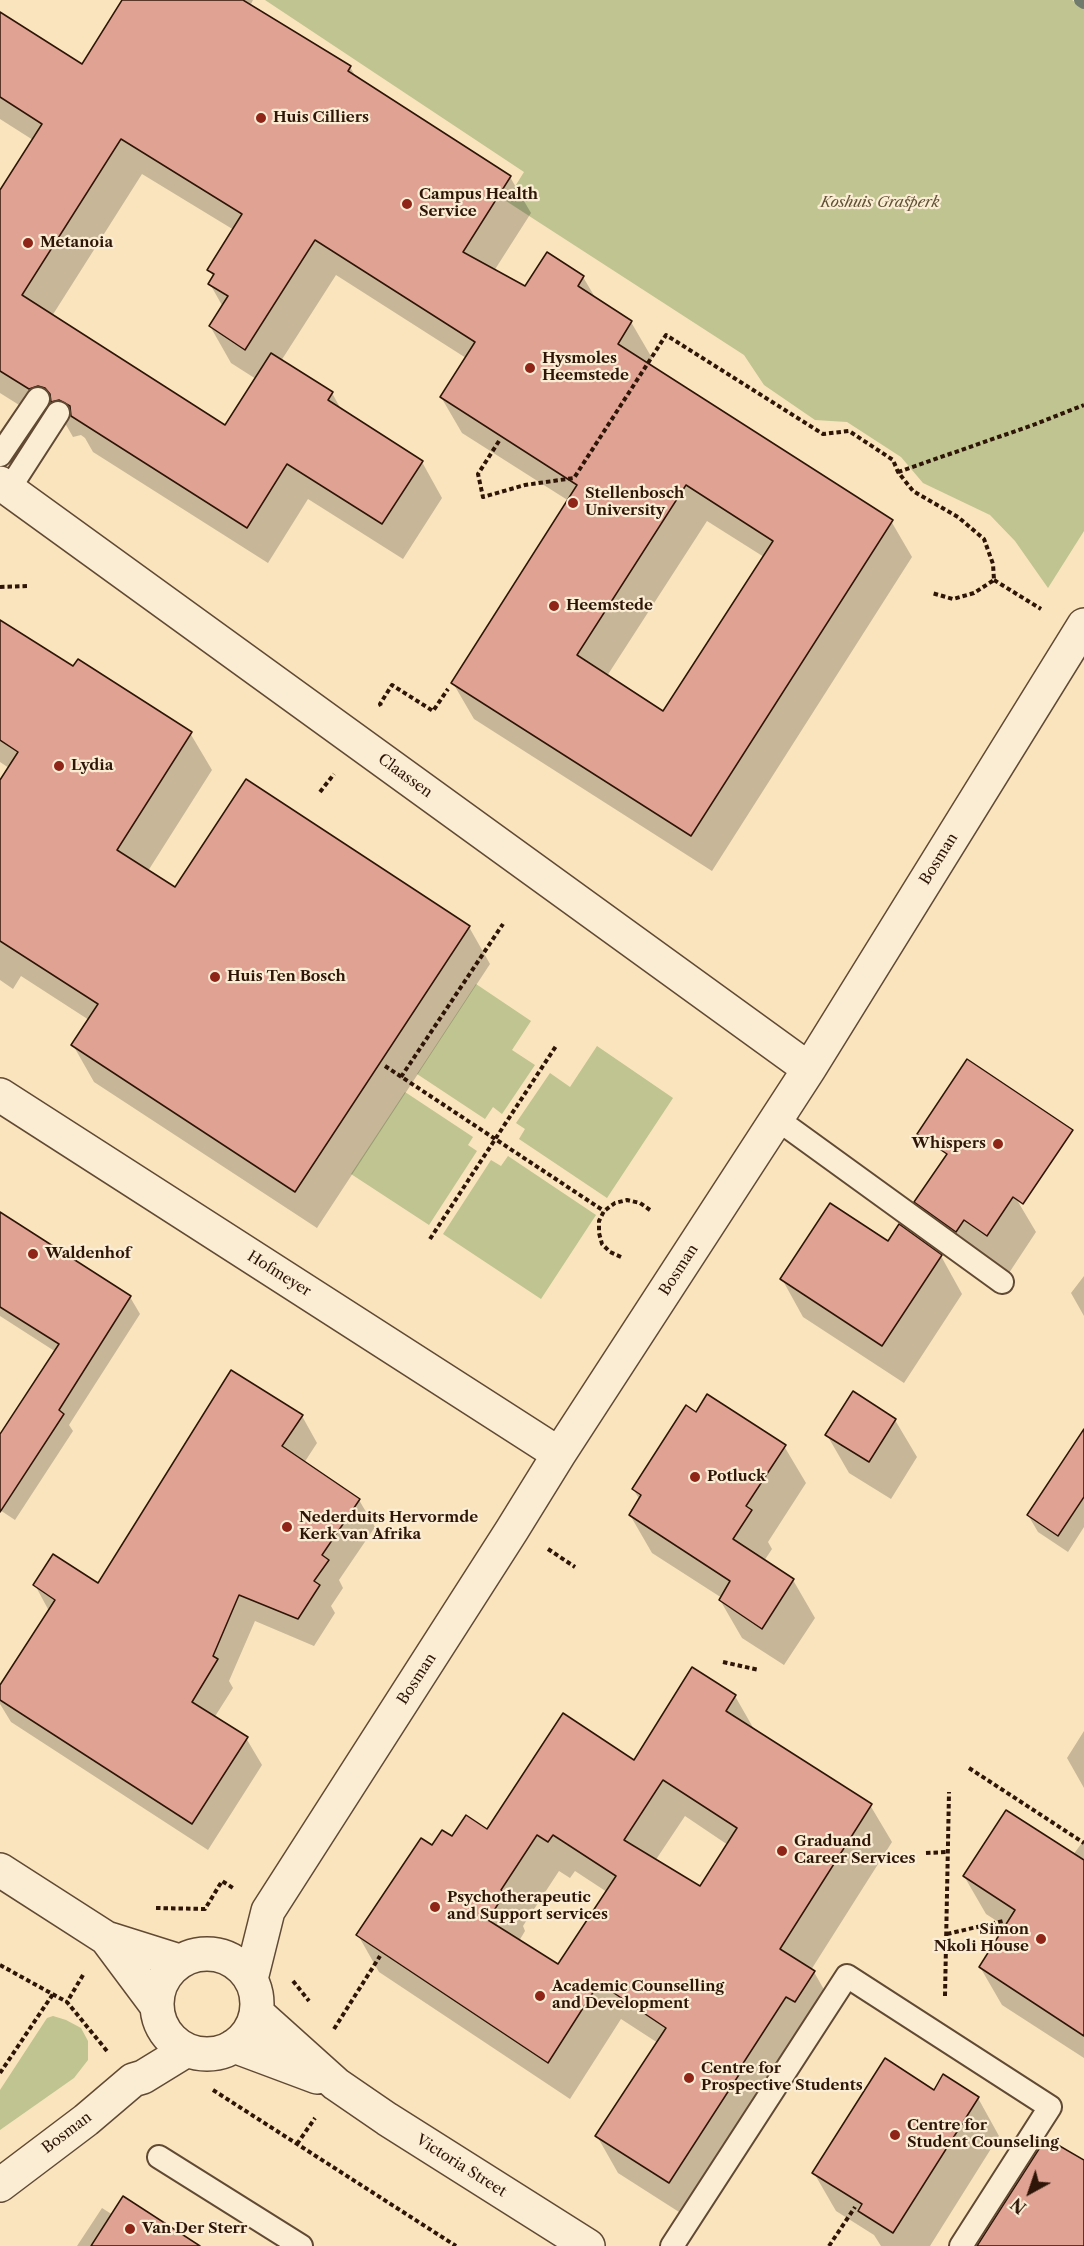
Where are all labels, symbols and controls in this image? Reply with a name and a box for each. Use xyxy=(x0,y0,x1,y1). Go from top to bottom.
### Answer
place label: Huis Cilliers xyxy=(273,109,369,127)
marker: Huis Cilliers xyxy=(254,111,268,125)
place label: Campus Health Service xyxy=(419,186,538,221)
park label: Koshuis Grasperk xyxy=(821,194,939,212)
marker: Campus Health Service xyxy=(400,197,414,211)
place label: Metanoia xyxy=(40,234,113,252)
marker: Metanoia xyxy=(21,236,35,250)
place label: Hysmoles Heemstede xyxy=(542,350,629,385)
marker: Hysmoles Heemstede xyxy=(523,361,537,375)
place label: Stellenbosch University xyxy=(585,485,684,520)
marker: Stellenbosch University xyxy=(566,496,580,510)
place label: Heemstede xyxy=(566,597,653,615)
marker: Heemstede xyxy=(547,599,561,613)
street label: Claassen xyxy=(374,750,436,802)
place label: Lydia xyxy=(71,757,113,775)
marker: Lydia xyxy=(52,759,66,773)
street label: Bosman xyxy=(916,830,962,888)
place label: Huis Ten Bosch xyxy=(227,968,346,986)
marker: Huis Ten Bosch xyxy=(208,970,222,984)
place label: Whispers xyxy=(912,1135,986,1153)
marker: Whispers xyxy=(991,1137,1005,1151)
street label: Bosman xyxy=(656,1241,702,1299)
place label: Waldenhof xyxy=(45,1245,131,1263)
marker: Waldenhof xyxy=(26,1247,40,1261)
street label: Hofmeyer xyxy=(244,1247,314,1301)
place label: Potluck xyxy=(707,1468,766,1486)
marker: Potluck xyxy=(688,1470,702,1484)
place label: Nederduits Hervormde Kerk van Afrika xyxy=(299,1509,478,1544)
marker: Nederduits Hervormde Kerk van Afrika xyxy=(280,1520,294,1534)
street label: Bosman xyxy=(394,1650,440,1708)
place label: Graduand Career Services xyxy=(794,1833,916,1868)
marker: Graduand Career Services xyxy=(775,1844,789,1858)
place label: Psychotherapeutic and Support services xyxy=(447,1889,608,1924)
marker: Psychotherapeutic and Support services xyxy=(428,1900,442,1914)
place label: Simon Nkoli House xyxy=(934,1921,1029,1956)
marker: Simon Nkoli House xyxy=(1034,1932,1048,1946)
place label: Academic Counselling and Development xyxy=(552,1978,724,2013)
marker: Academic Counselling and Development xyxy=(533,1989,547,2003)
place label: Centre for Prospective Students xyxy=(701,2060,863,2095)
marker: Centre for Prospective Students xyxy=(682,2071,696,2085)
street label: Bosman xyxy=(39,2109,95,2157)
place label: Centre for Student Counseling xyxy=(907,2117,1059,2152)
marker: Centre for Student Counseling xyxy=(888,2128,902,2142)
street label: Victoria Street xyxy=(413,2131,509,2201)
north arrow xyxy=(1000,2162,1060,2222)
text: N xyxy=(1007,2194,1030,2218)
place label: Van Der Sterr xyxy=(142,2220,247,2238)
marker: Van Der Sterr xyxy=(123,2222,137,2236)

